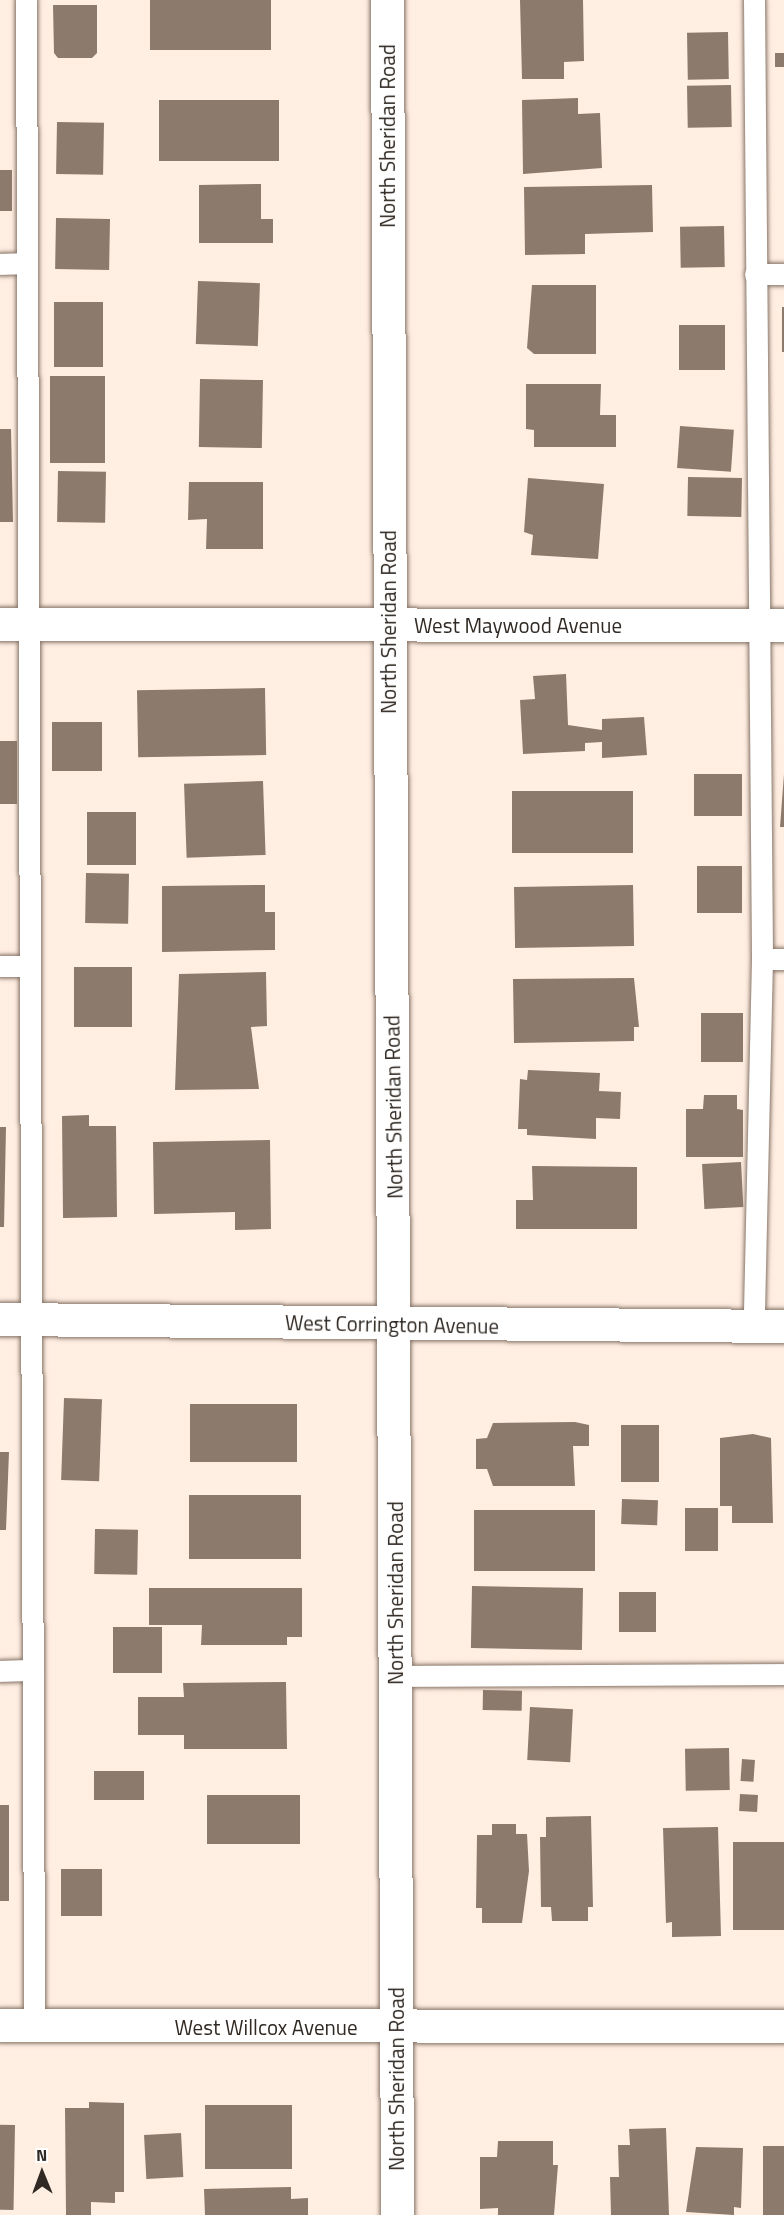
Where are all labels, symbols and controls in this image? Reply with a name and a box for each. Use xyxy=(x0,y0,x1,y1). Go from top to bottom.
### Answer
street label: North Sheridan Road xyxy=(374,44,400,228)
street label: North Sheridan Road xyxy=(375,530,401,714)
street label: West Maywood Avenue xyxy=(414,612,622,638)
street label: North Sheridan Road xyxy=(379,1015,407,1199)
street label: West Corrington Avenue xyxy=(285,1310,499,1338)
street label: North Sheridan Road xyxy=(382,1501,408,1685)
street label: North Sheridan Road xyxy=(383,1987,409,2171)
street label: West Willcox Avenue xyxy=(174,2014,358,2040)
north arrow xyxy=(12,2143,72,2203)
text: N xyxy=(36,2143,47,2167)

